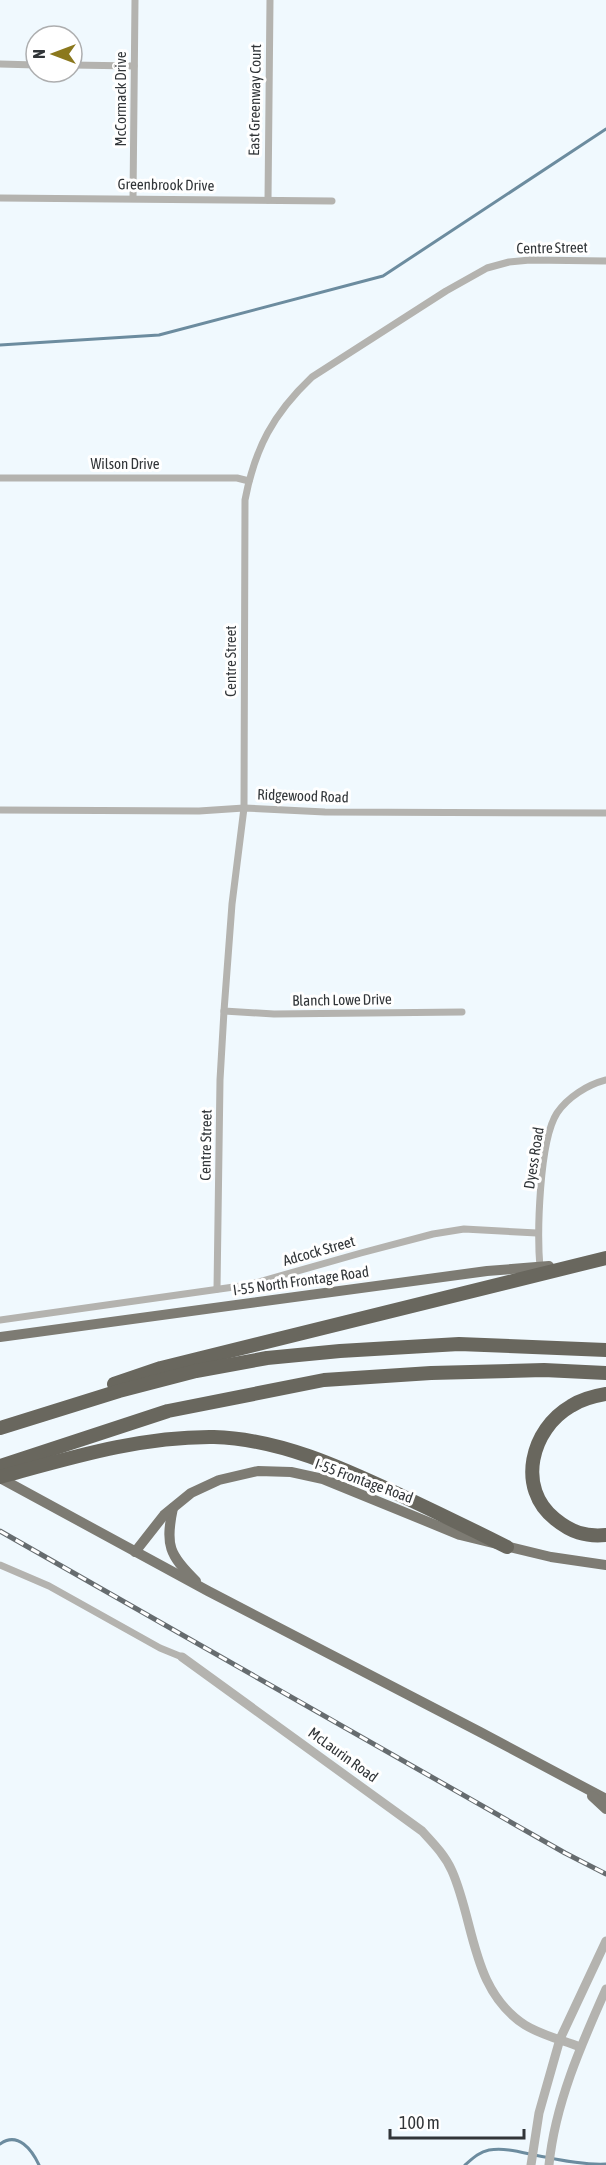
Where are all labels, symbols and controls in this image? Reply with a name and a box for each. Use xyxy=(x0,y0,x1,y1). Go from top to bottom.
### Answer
north arrow xyxy=(24,24,84,84)
street label: East Greenway Court xyxy=(245,44,264,156)
text: N xyxy=(30,49,48,59)
street label: McCormack Drive xyxy=(112,51,129,146)
street label: Greenbrook Drive xyxy=(118,175,215,194)
street label: Centre Street xyxy=(516,238,588,257)
street label: Wilson Drive xyxy=(90,455,160,472)
street label: Centre Street xyxy=(222,625,239,697)
street label: Ridgewood Road xyxy=(257,785,349,806)
street label: Blanch Lowe Drive xyxy=(292,990,392,1009)
street label: Centre Street xyxy=(196,1109,215,1181)
street label: Dyess Road xyxy=(520,1126,547,1190)
street label: Adcock Street xyxy=(281,1232,357,1269)
street label: I-55 North Frontage Road xyxy=(232,1263,370,1298)
street label: I-55 Frontage Road xyxy=(313,1455,416,1506)
street label: McLaurin Road xyxy=(305,1724,381,1785)
scale bar xyxy=(390,2102,524,2140)
text: 100 m xyxy=(399,2112,440,2133)

